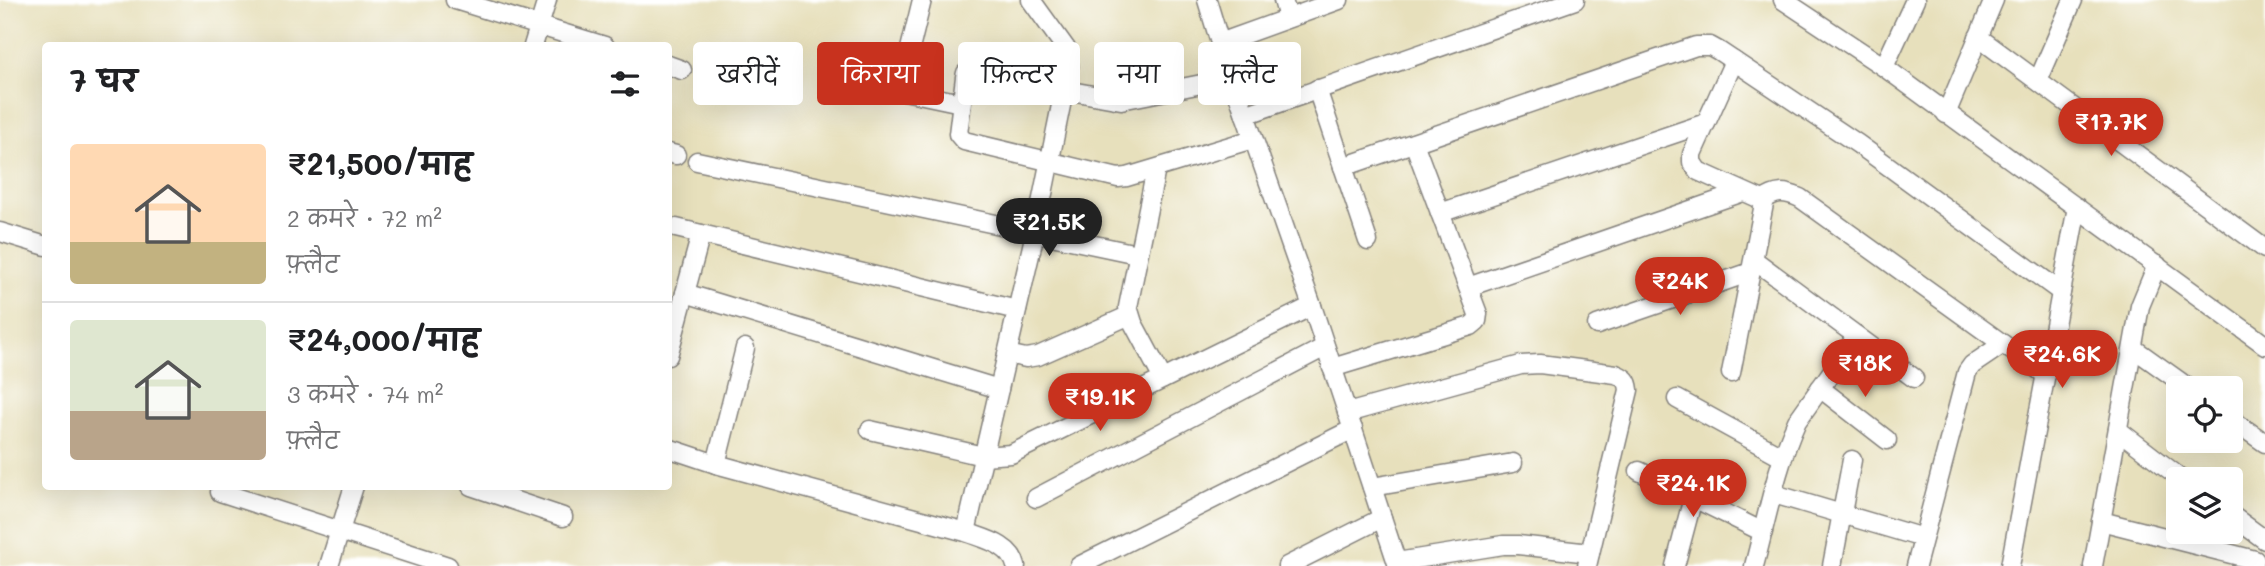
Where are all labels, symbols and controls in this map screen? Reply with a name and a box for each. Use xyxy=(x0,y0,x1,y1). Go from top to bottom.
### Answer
chip: खरीदें xyxy=(693,42,803,105)
chip: किराया xyxy=(817,42,944,105)
chip: फ़िल्टर xyxy=(958,42,1080,105)
chip: नया xyxy=(1094,42,1184,105)
chip: फ़्लैट xyxy=(1198,42,1301,105)
text: 7 घर xyxy=(70,60,137,100)
icon: filters xyxy=(606,65,644,103)
pin: ₹17.7K xyxy=(2054,99,2168,158)
text: ₹17.7K xyxy=(2074,106,2148,136)
text: ₹21,500/माह xyxy=(287,143,473,183)
icon: home xyxy=(126,172,210,256)
pin: ₹21.5K xyxy=(992,198,1106,258)
text: 2 कमरे · 72 m² xyxy=(287,203,442,233)
text: ₹21.5K xyxy=(1012,206,1086,236)
text: फ़्लैट xyxy=(287,249,339,279)
pin: ₹24K xyxy=(1639,258,1721,317)
text: ₹24K xyxy=(1651,265,1709,295)
text: ₹24,000/माह xyxy=(287,319,480,359)
pin: ₹24.6K xyxy=(2005,330,2119,390)
text: ₹24.6K xyxy=(2023,338,2101,368)
pin: ₹18K xyxy=(1824,340,1906,399)
text: ₹18K xyxy=(1838,347,1892,377)
icon: home xyxy=(126,348,210,432)
pin: ₹19.1K xyxy=(1043,374,1157,433)
map controls xyxy=(2166,376,2243,544)
button: locate xyxy=(2166,376,2243,453)
text: 3 कमरे · 74 m² xyxy=(287,379,443,409)
text: ₹19.1K xyxy=(1064,381,1136,411)
text: फ़्लैट xyxy=(287,425,339,455)
pin: ₹24.1K xyxy=(1636,460,1750,519)
text: ₹24.1K xyxy=(1655,467,1731,497)
button: layers xyxy=(2166,467,2243,544)

